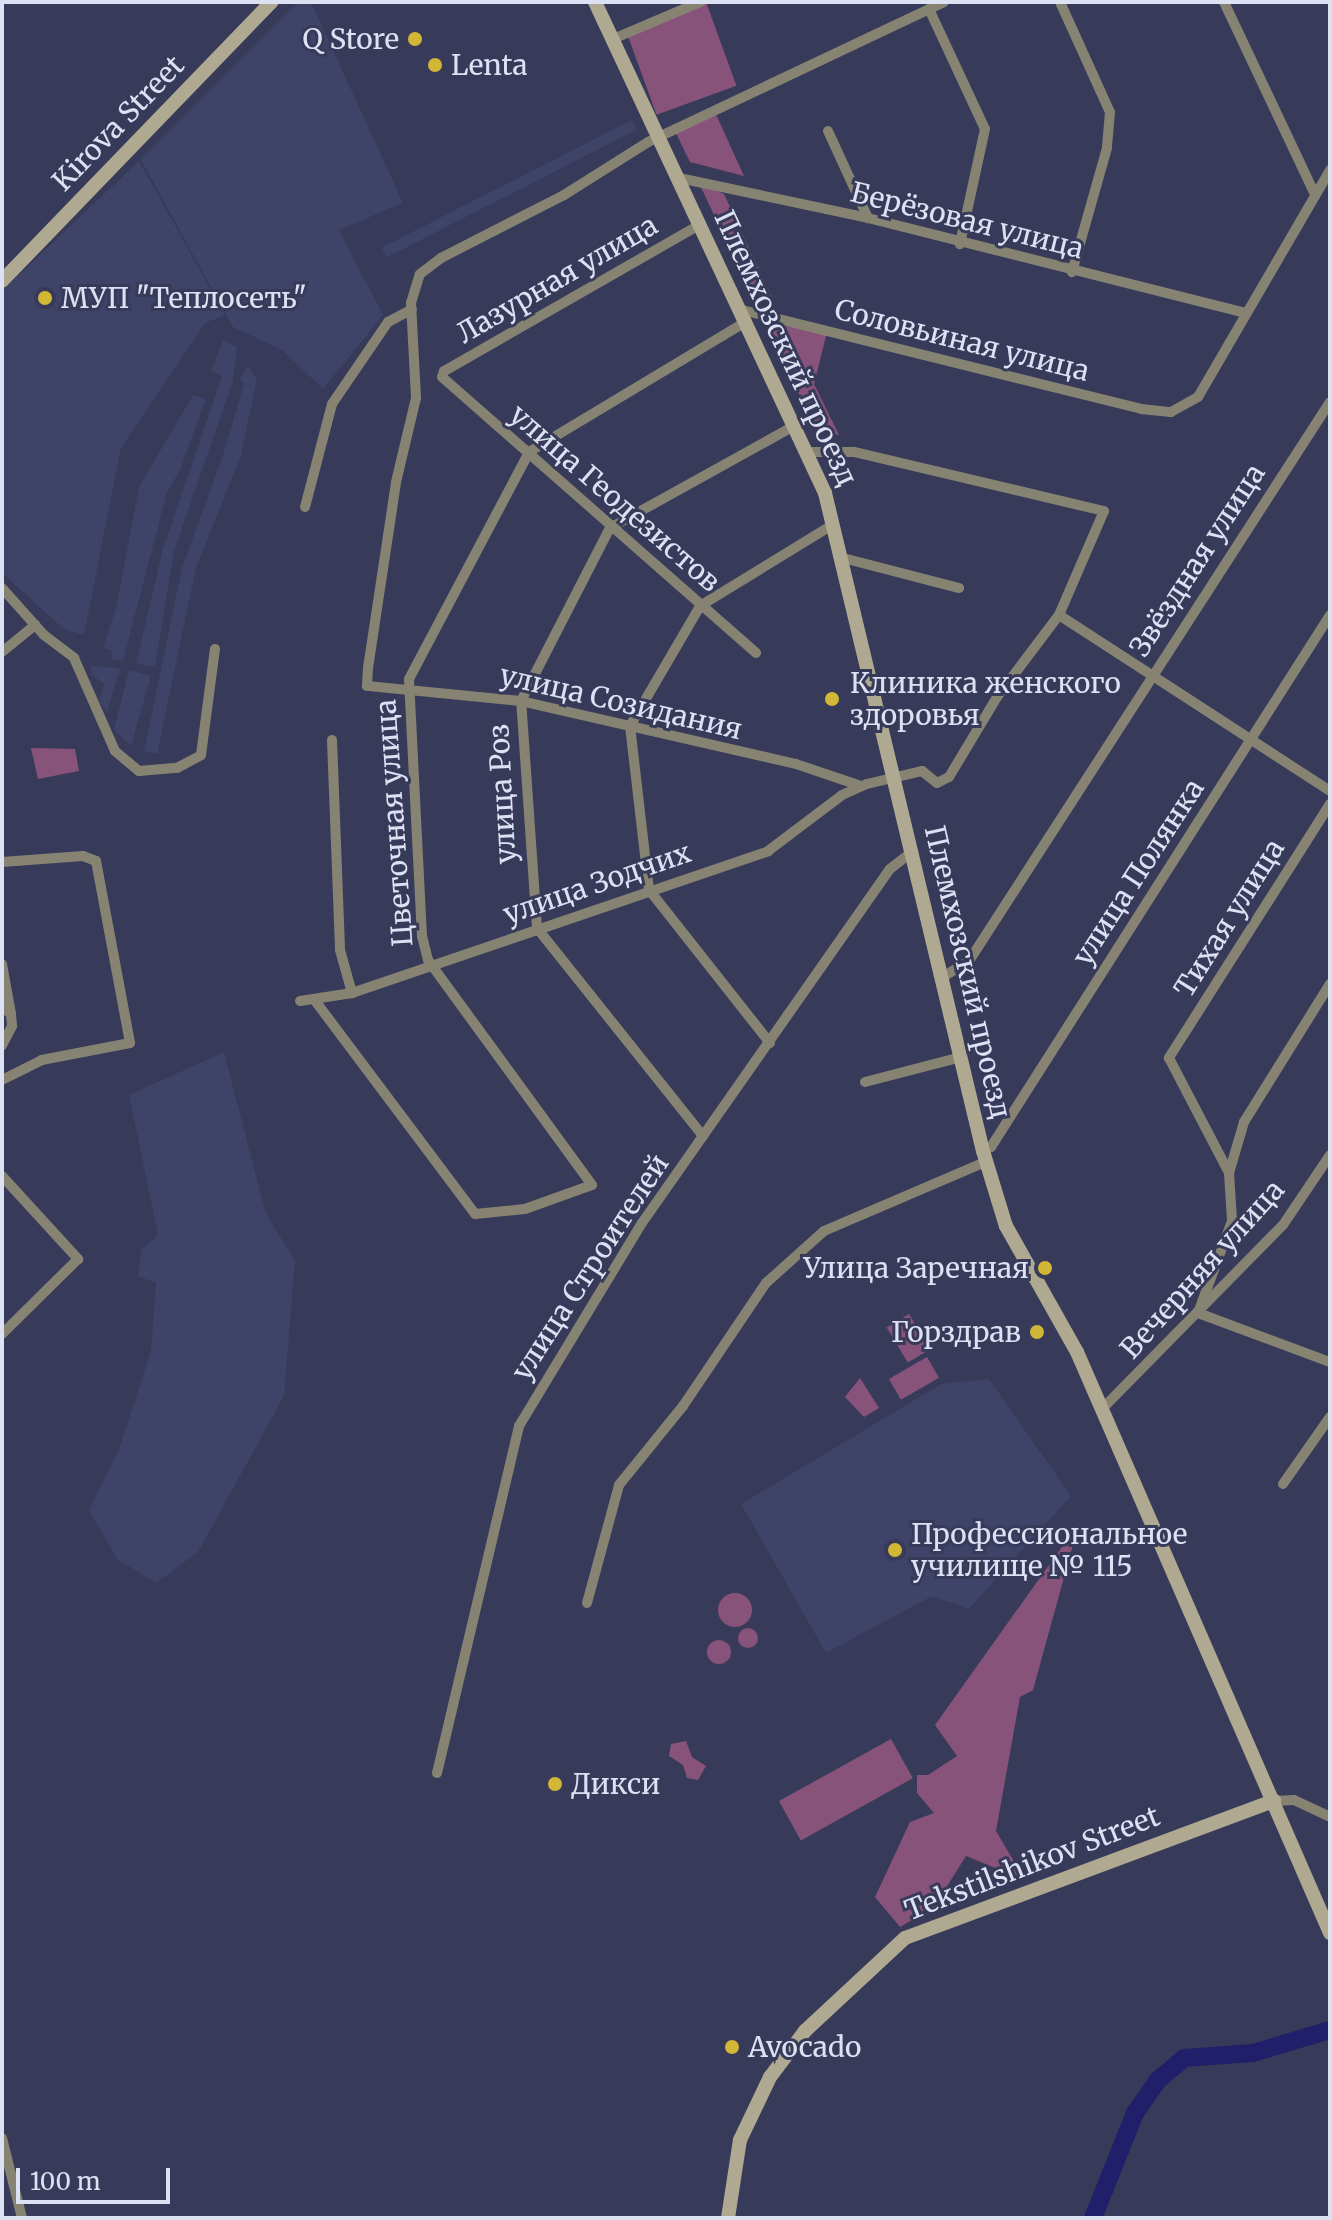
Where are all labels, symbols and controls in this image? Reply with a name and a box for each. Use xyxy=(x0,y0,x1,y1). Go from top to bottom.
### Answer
place label: Q Store xyxy=(303,22,399,56)
marker: Q Store xyxy=(406,30,424,48)
street label: Kirova Street xyxy=(45,48,191,198)
place label: Lenta xyxy=(451,48,528,82)
marker: Lenta xyxy=(426,56,444,74)
street label: Берёзовая улица xyxy=(847,175,1087,265)
street label: Племхозский проезд xyxy=(707,205,865,491)
street label: Лазурная улица xyxy=(451,208,663,350)
place label: МУП "Теплосеть" xyxy=(61,281,307,315)
marker: МУП "Теплосеть" xyxy=(36,289,54,307)
street label: Соловьиная улица xyxy=(831,292,1093,388)
street label: улица Геодезистов xyxy=(503,397,727,599)
street label: Звёздная улица xyxy=(1122,458,1272,662)
street label: улица Созидания xyxy=(497,658,745,746)
place label: Клиника женского здоровья xyxy=(850,666,1121,732)
marker: Клиника женского здоровья xyxy=(821,688,843,710)
street label: Цветочная улица xyxy=(369,698,419,948)
street label: улица Роз xyxy=(482,723,522,865)
street label: улица Полянка xyxy=(1065,773,1211,971)
street label: Племхозский проезд xyxy=(918,822,1018,1122)
street label: Тихая улица xyxy=(1167,833,1291,1003)
street label: улица Зодчих xyxy=(499,835,695,931)
street label: улица Строителей xyxy=(504,1148,676,1386)
street label: Вечерняя улица xyxy=(1113,1173,1291,1365)
place label: Улица Заречная xyxy=(803,1251,1029,1285)
marker: Улица Заречная xyxy=(1036,1259,1054,1277)
place label: Горздрав xyxy=(891,1315,1021,1349)
marker: Горздрав xyxy=(1028,1323,1046,1341)
place label: Профессиональное училище № 115 xyxy=(911,1517,1187,1583)
marker: Профессиональное училище № 115 xyxy=(886,1541,904,1559)
place label: Дикси xyxy=(571,1767,660,1801)
marker: Дикси xyxy=(546,1775,564,1793)
street label: Tekstilshikov Street xyxy=(900,1799,1164,1927)
place label: Avocado xyxy=(748,2030,861,2064)
marker: Avocado xyxy=(723,2038,741,2056)
scale bar xyxy=(20,2152,174,2202)
text: 100 m xyxy=(30,2166,100,2197)

